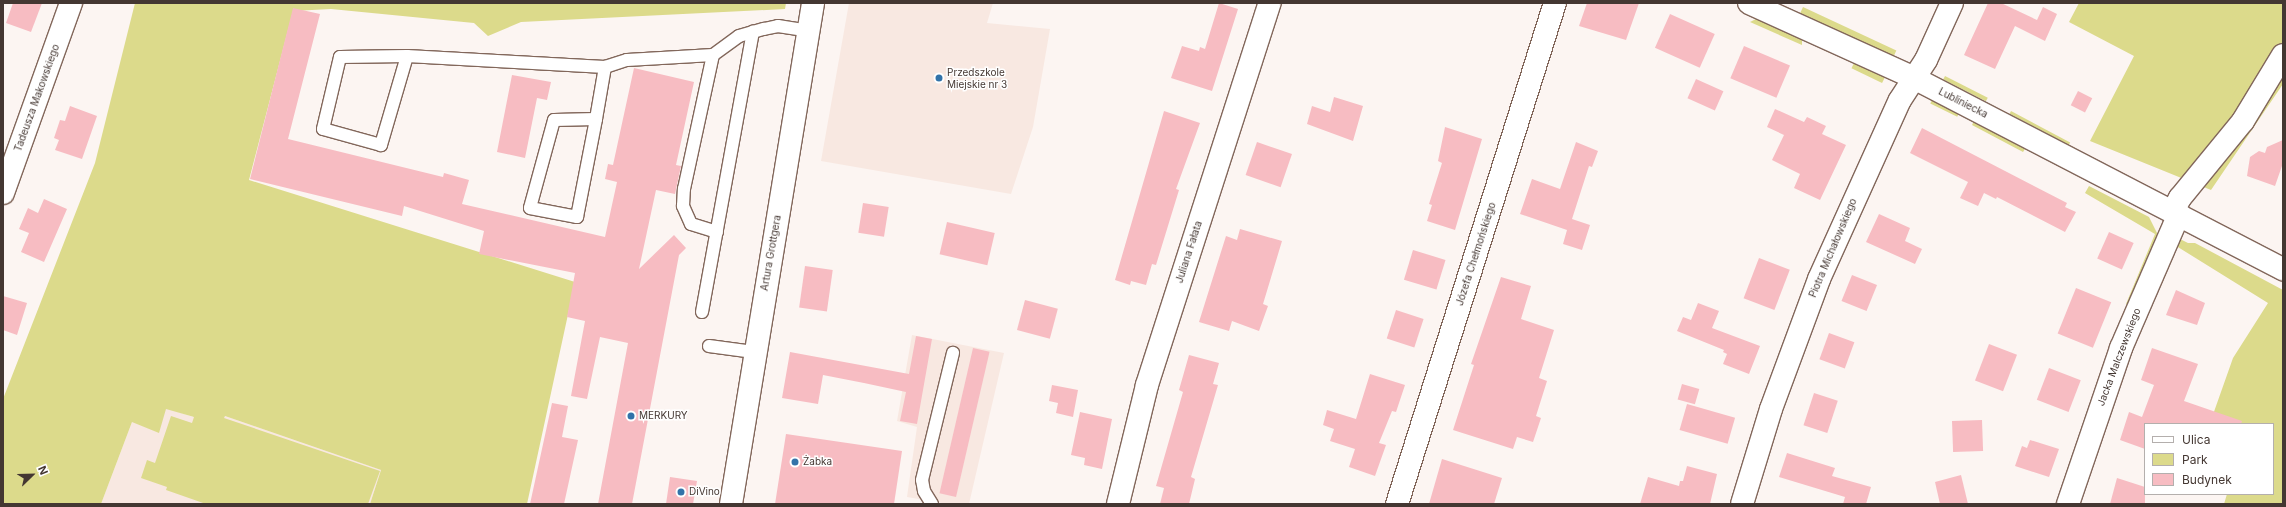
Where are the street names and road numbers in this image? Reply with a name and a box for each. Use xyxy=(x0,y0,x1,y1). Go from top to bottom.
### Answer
street label: Tadeusza Makowskiego xyxy=(12,43,62,153)
street label: Lubliniecka xyxy=(1936,86,1990,120)
street label: Piotra Michałowskiego xyxy=(1807,197,1859,299)
street label: Józefa Chełmońskiego xyxy=(1454,201,1498,307)
street label: Artura Grottgera xyxy=(758,214,784,292)
street label: Juliana Fałata xyxy=(1173,219,1205,285)
street label: Jacka Malczewskiego xyxy=(2095,306,2143,408)

